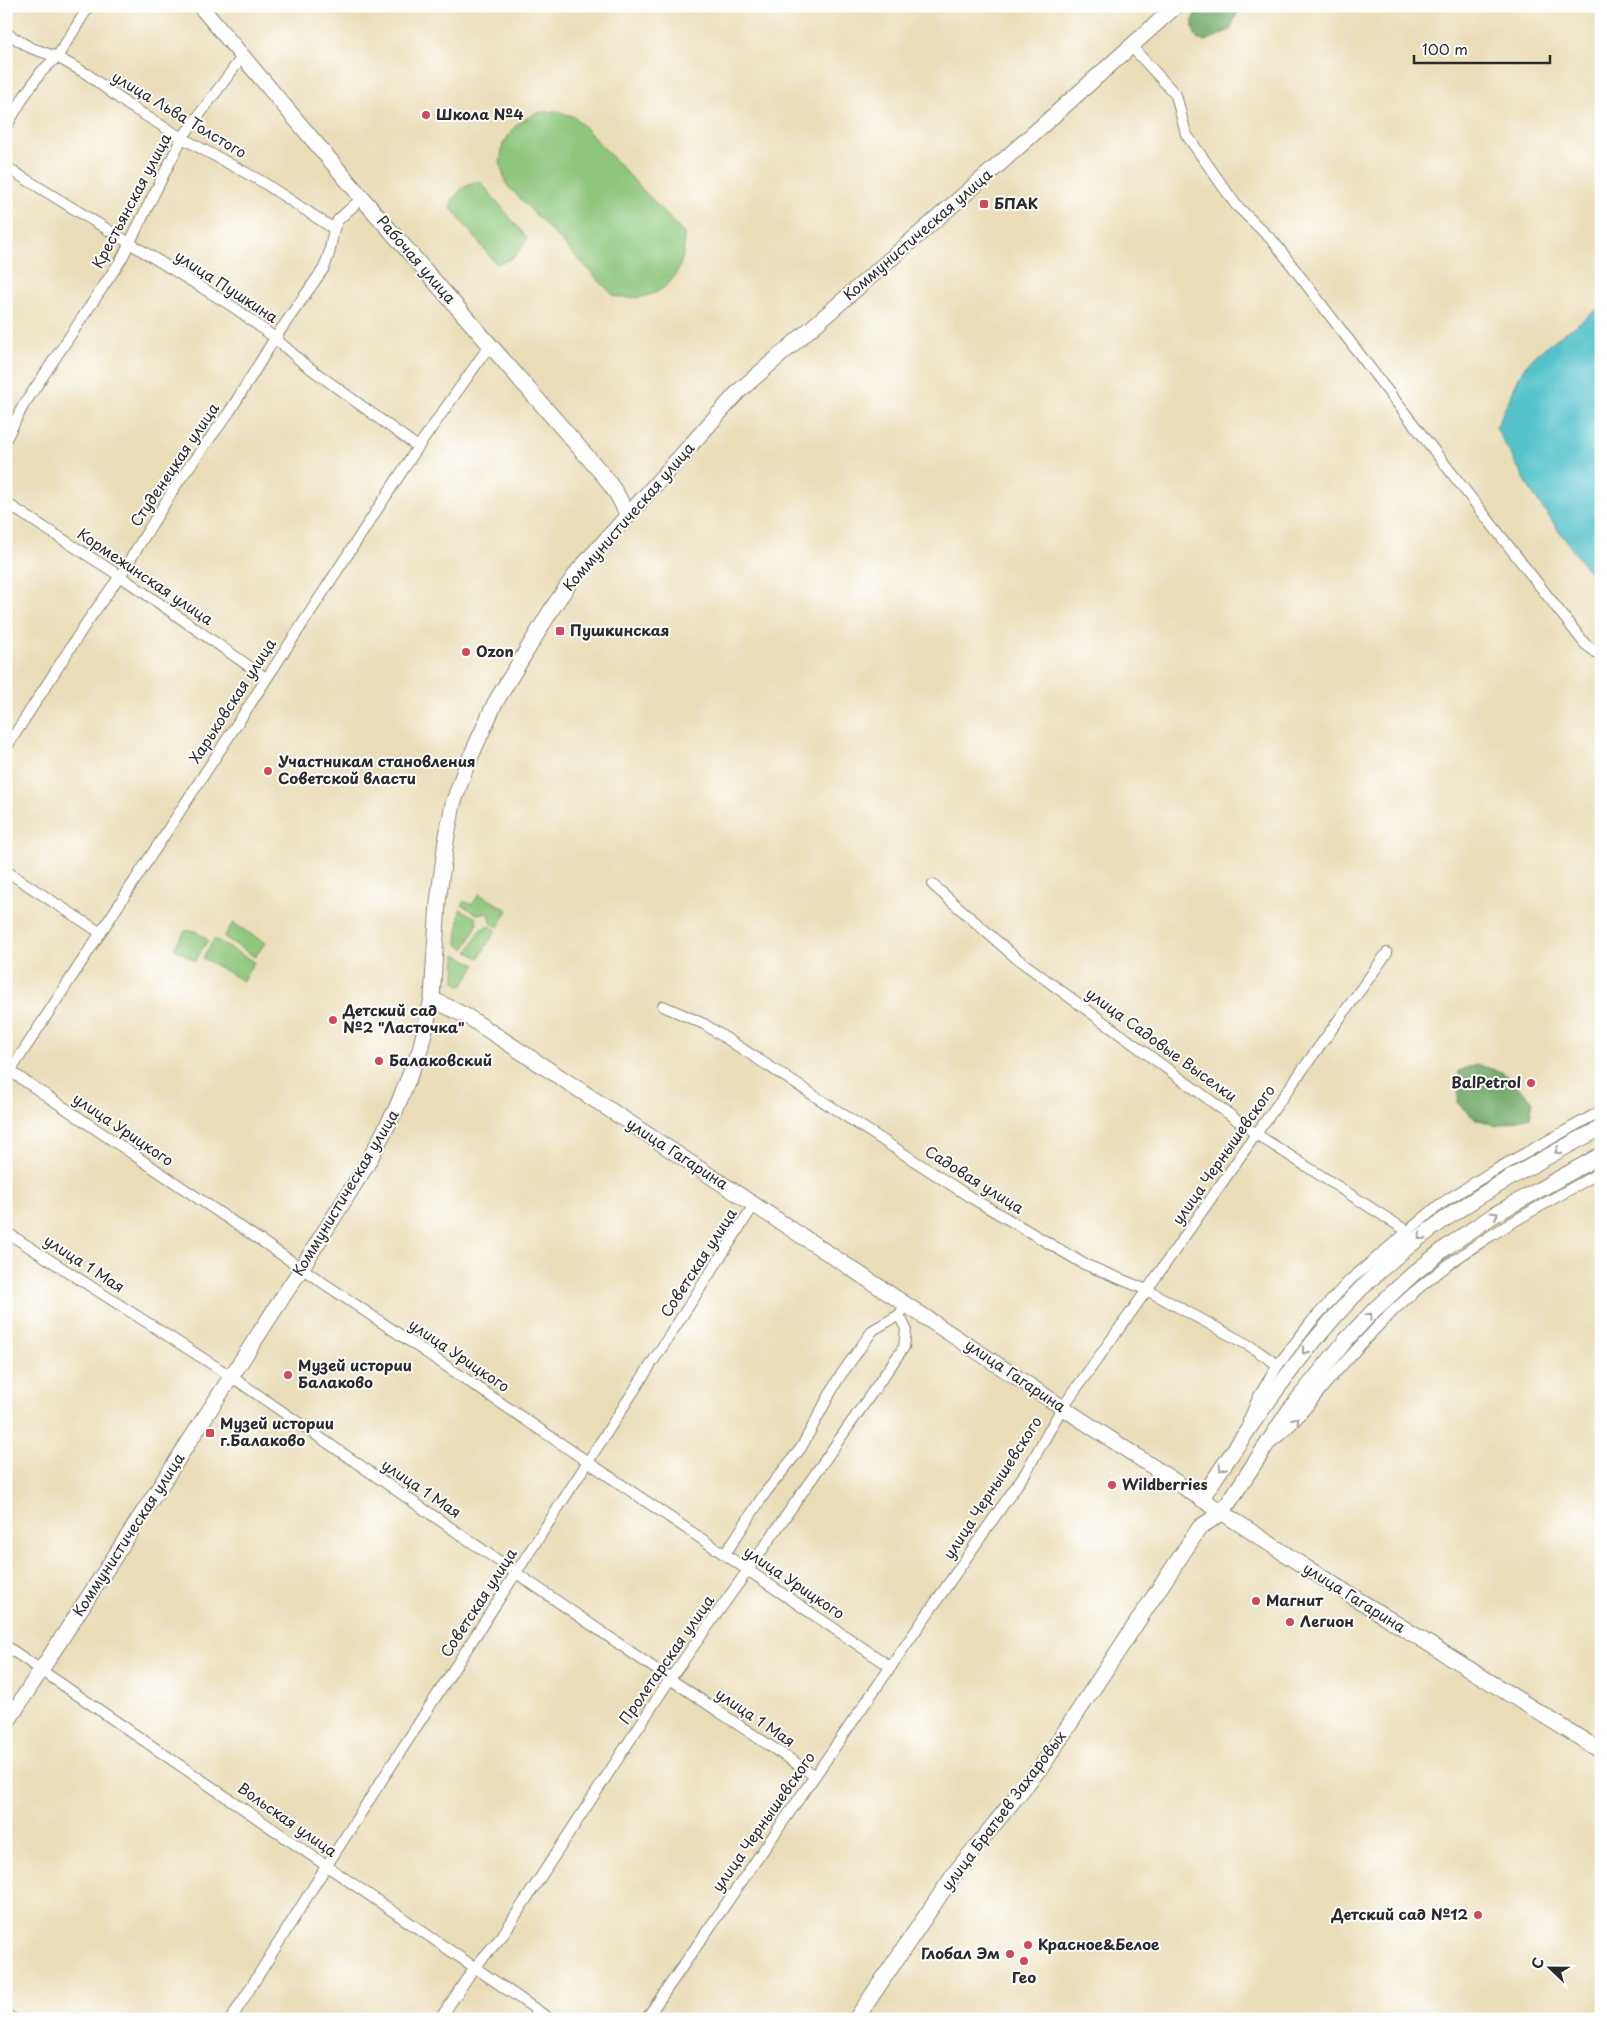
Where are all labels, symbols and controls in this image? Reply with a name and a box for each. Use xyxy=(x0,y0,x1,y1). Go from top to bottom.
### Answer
scale bar xyxy=(1414,32,1551,64)
text: 100 m xyxy=(1422,37,1468,60)
street label: улица Льва Толстого xyxy=(108,64,252,163)
place label: Школа №4 xyxy=(436,102,523,125)
marker: Школа №4 xyxy=(420,109,432,121)
street label: Крестьянская улица xyxy=(85,128,176,272)
street label: Коммунистическая улица xyxy=(837,162,997,305)
place label: БПАК xyxy=(994,191,1038,214)
marker: БПАК xyxy=(978,198,990,210)
street label: Рабочая улица xyxy=(372,210,462,309)
street label: улица Пушкина xyxy=(171,244,283,328)
street label: Студенецкая улица xyxy=(124,397,224,531)
street label: Коммунистическая улица xyxy=(557,436,700,596)
street label: Кормежинская улица xyxy=(73,522,219,630)
place label: Пушкинская xyxy=(570,618,670,641)
marker: Пушкинская xyxy=(554,625,566,637)
street label: Харьковская улица xyxy=(183,633,281,767)
place label: Ozon xyxy=(476,639,514,662)
marker: Ozon xyxy=(460,646,472,658)
place label: Участникам становления Советской власти xyxy=(278,749,476,789)
marker: Участникам становления Советской власти xyxy=(262,765,274,777)
street label: улица Садовые Выселки xyxy=(1082,981,1242,1106)
place label: Детский сад №2 "Ласточка" xyxy=(342,998,465,1038)
marker: Детский сад №2 "Ласточка" xyxy=(327,1014,339,1026)
place label: Балаковский xyxy=(389,1048,492,1071)
marker: Балаковский xyxy=(373,1055,385,1067)
place label: BalPetrol xyxy=(1451,1070,1521,1093)
marker: BalPetrol xyxy=(1525,1077,1537,1089)
street label: улица Чернышевского xyxy=(1166,1079,1280,1229)
street label: улица Урицкого xyxy=(69,1086,179,1171)
street label: Коммунистическая улица xyxy=(286,1104,404,1280)
street label: улица Гагарина xyxy=(622,1111,734,1195)
street label: Садовая улица xyxy=(921,1139,1029,1219)
one-way arrow xyxy=(1555,1145,1564,1155)
street label: Советская улица xyxy=(654,1203,742,1321)
one-way arrow xyxy=(1490,1211,1499,1221)
street label: улица 1 Мая xyxy=(40,1228,129,1297)
one-way arrow xyxy=(1417,1232,1426,1241)
street label: улица Урицкого xyxy=(405,1312,515,1397)
one-way arrow xyxy=(1363,1313,1372,1322)
street label: улица Гагарина xyxy=(961,1332,1071,1417)
one-way arrow xyxy=(1303,1345,1311,1354)
place label: Музей истории Балаково xyxy=(298,1353,412,1393)
marker: Музей истории Балаково xyxy=(282,1369,294,1381)
place label: Музей истории г.Балаково xyxy=(220,1411,334,1451)
street label: улица Чернышевского xyxy=(937,1411,1047,1563)
one-way arrow xyxy=(1290,1417,1299,1426)
marker: Музей истории г.Балаково xyxy=(204,1427,216,1439)
street label: Коммунистическая улица xyxy=(66,1447,190,1620)
street label: улица 1 Мая xyxy=(377,1453,466,1523)
one-way arrow xyxy=(1219,1462,1228,1472)
place label: Wildberries xyxy=(1122,1472,1208,1495)
marker: Wildberries xyxy=(1106,1479,1118,1491)
street label: улица Урицкого xyxy=(740,1539,850,1624)
street label: Советская улица xyxy=(434,1543,522,1661)
street label: улица Гагарина xyxy=(1299,1556,1411,1638)
place label: Магнит xyxy=(1266,1588,1324,1611)
street label: Пролетарская улица xyxy=(612,1589,719,1728)
marker: Магнит xyxy=(1250,1595,1262,1607)
place label: Легион xyxy=(1300,1609,1354,1632)
marker: Легион xyxy=(1284,1616,1296,1628)
street label: улица 1 Мая xyxy=(711,1682,800,1752)
street label: улица Братьев Захаровых xyxy=(935,1725,1071,1895)
street label: улица Чернышевского xyxy=(706,1746,820,1896)
street label: Вольская улица xyxy=(233,1776,343,1862)
place label: Детский сад №12 xyxy=(1331,1902,1468,1925)
marker: Детский сад №12 xyxy=(1472,1909,1484,1921)
place label: Красное&Белое xyxy=(1038,1932,1160,1955)
marker: Красное&Белое xyxy=(1022,1939,1034,1951)
place label: Глобал Эм xyxy=(921,1941,1000,1964)
north arrow xyxy=(1524,1942,1574,1992)
marker: Глобал Эм xyxy=(1004,1948,1016,1960)
text: С xyxy=(1526,1954,1549,1972)
marker: Гео xyxy=(1018,1955,1030,1967)
place label: Гео xyxy=(1012,1965,1036,1988)

